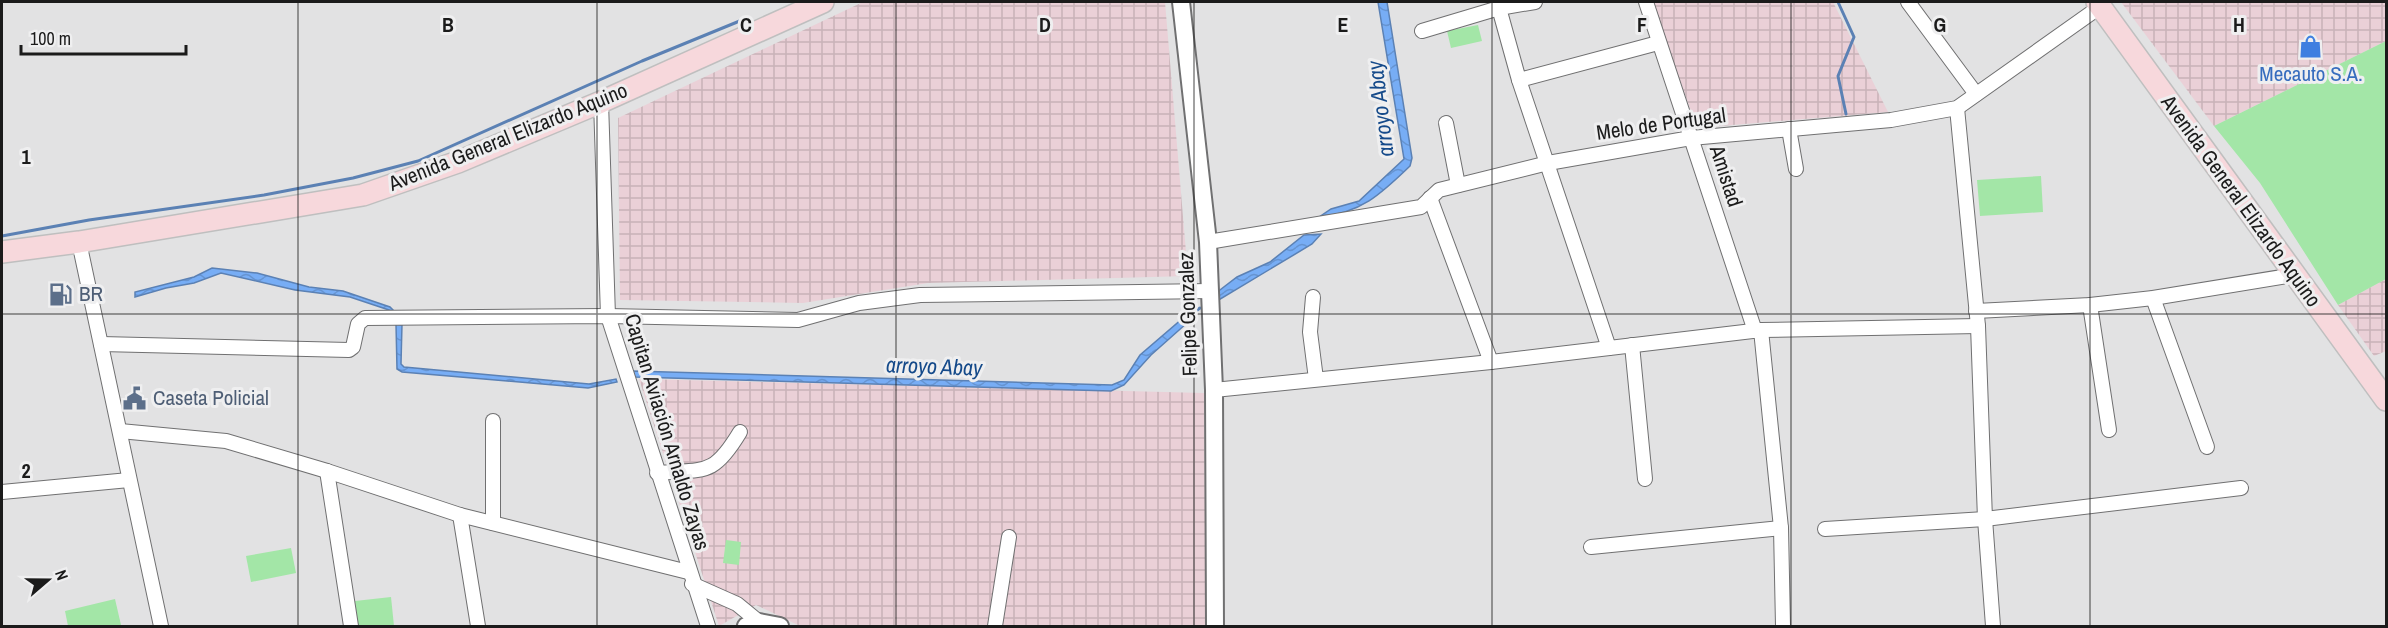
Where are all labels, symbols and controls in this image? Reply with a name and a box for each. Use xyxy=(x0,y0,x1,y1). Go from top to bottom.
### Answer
text: B xyxy=(442,11,454,38)
text: C xyxy=(740,11,752,38)
text: D xyxy=(1039,11,1051,38)
text: E xyxy=(1338,11,1349,38)
text: F xyxy=(1637,11,1647,38)
text: G xyxy=(1934,11,1946,38)
text: H xyxy=(2233,11,2245,38)
scale bar xyxy=(21,18,186,56)
text: 100 m xyxy=(30,26,71,51)
shop icon: Mecauto S.A. xyxy=(2298,33,2324,59)
water label: arroyo Abay xyxy=(1359,59,1401,159)
place label: Mecauto S.A. xyxy=(2259,59,2363,88)
street label: Avenida General Elizardo Aquino xyxy=(383,75,632,198)
street label: Avenida General Elizardo Aquino xyxy=(2154,88,2328,313)
street label: Melo de Portugal xyxy=(1594,100,1727,147)
street label: Amistad xyxy=(1703,140,1750,210)
text: 1 xyxy=(21,143,31,170)
street label: Felipe Gonzalez xyxy=(1171,251,1204,377)
place label: BR xyxy=(79,279,103,308)
fuel station icon: BR xyxy=(48,281,74,307)
street label: Capitan Aviación Arnaldo Zayas xyxy=(618,310,717,554)
water label: arroyo Abay xyxy=(885,349,983,383)
place label: Caseta Policial xyxy=(153,383,269,412)
public building icon: Caseta Policial xyxy=(122,385,148,411)
text: 2 xyxy=(21,457,31,484)
north arrow xyxy=(18,550,78,610)
text: N xyxy=(50,567,74,583)

